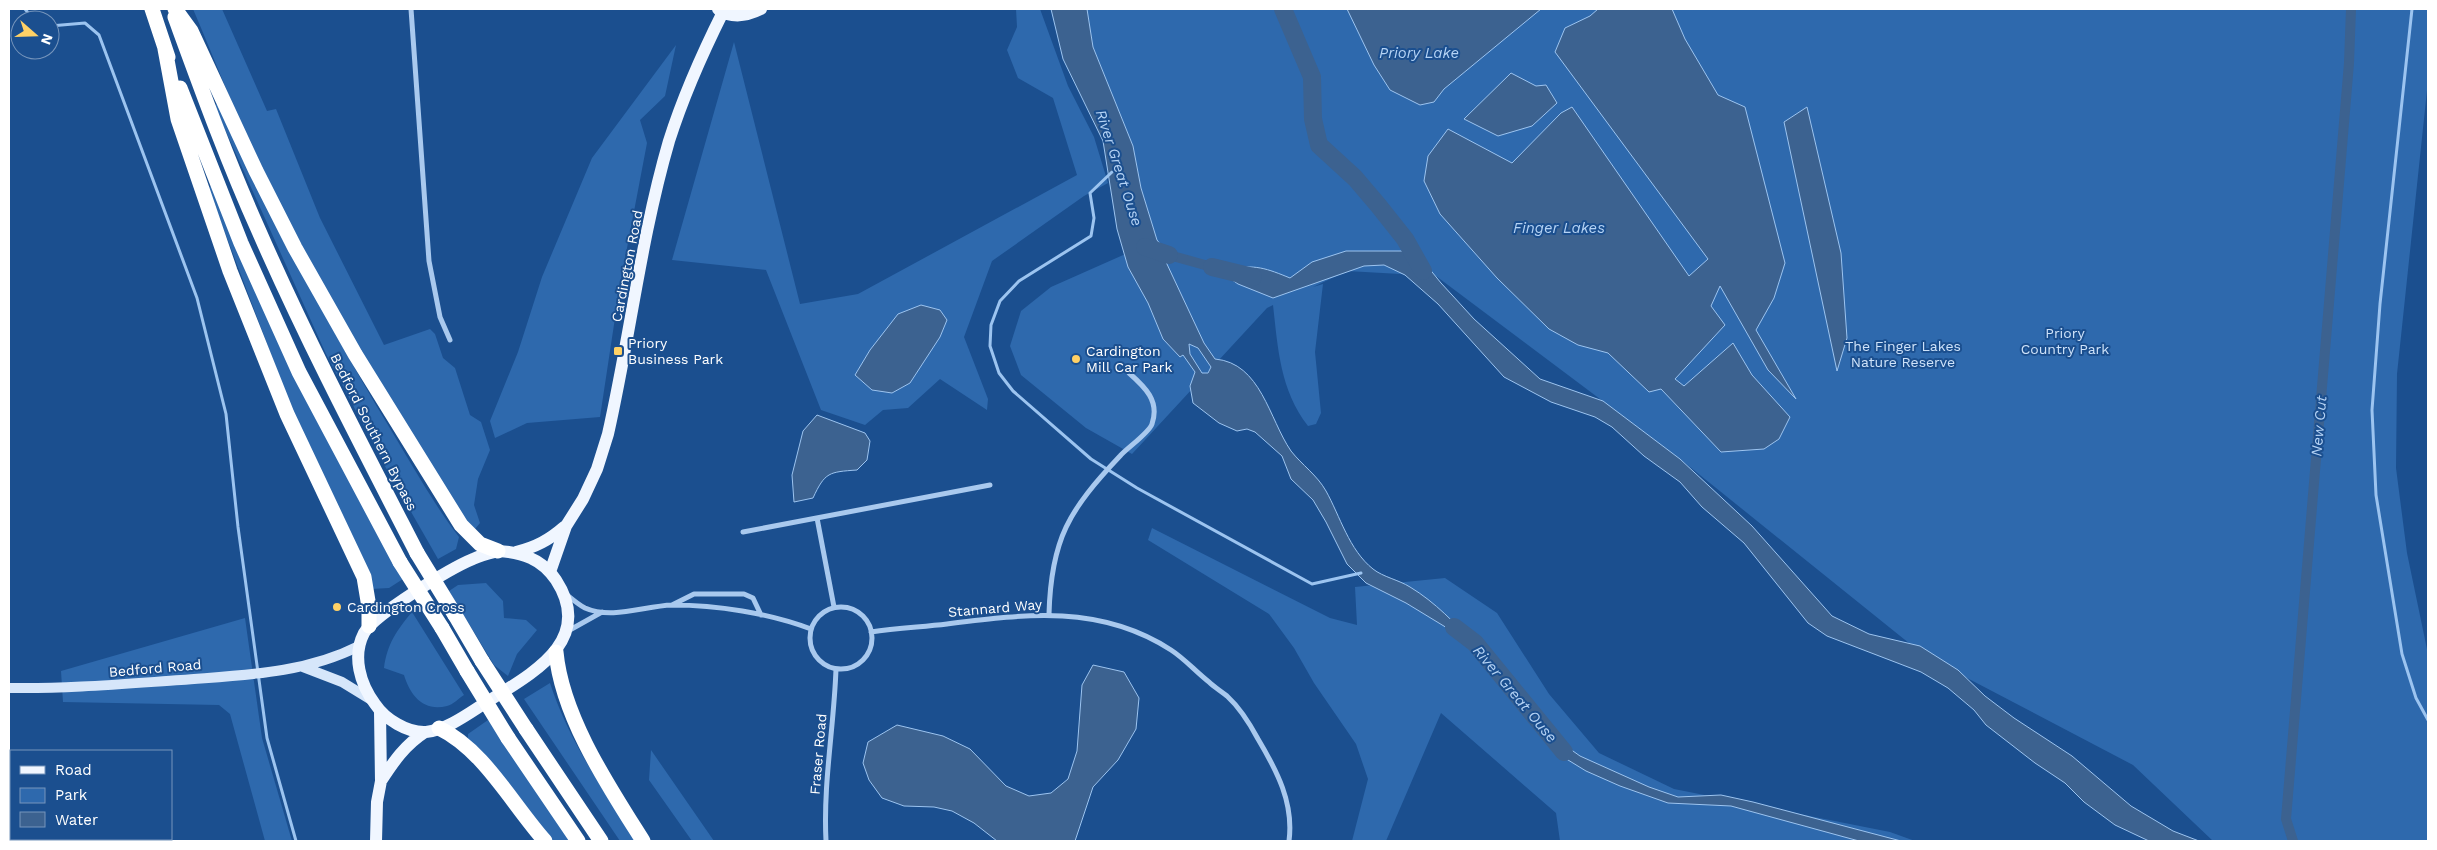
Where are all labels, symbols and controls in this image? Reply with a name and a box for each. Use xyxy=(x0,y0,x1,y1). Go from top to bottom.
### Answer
north arrow xyxy=(10,10,60,60)
text: N xyxy=(38,32,57,47)
water label: Priory Lake xyxy=(1379,44,1459,62)
water label: River Great Ouse xyxy=(1092,108,1146,228)
street label: Cardington Road xyxy=(608,209,646,323)
water label: Finger Lakes xyxy=(1513,219,1605,237)
park label: Priory Country Park xyxy=(2021,325,2109,357)
place label: Priory Business Park xyxy=(628,335,723,367)
park label: The Finger Lakes Nature Reserve xyxy=(1845,338,1961,370)
place label: Cardington Mill Car Park xyxy=(1086,343,1172,375)
marker: Priory Business Park xyxy=(612,345,624,357)
street label: Bedford Southern Bypass xyxy=(327,351,421,513)
marker: Cardington Mill Car Park xyxy=(1070,353,1082,365)
water label: New Cut xyxy=(2307,394,2331,457)
street label: Stannard Way xyxy=(947,596,1043,620)
place label: Cardington Cross xyxy=(347,599,465,615)
marker: Cardington Cross xyxy=(331,601,343,613)
water label: River Great Ouse xyxy=(1469,642,1561,746)
street label: Bedford Road xyxy=(108,656,202,680)
street label: Fraser Road xyxy=(806,713,830,795)
legend xyxy=(10,750,172,840)
text: Road xyxy=(55,761,92,779)
text: Park xyxy=(55,786,88,804)
text: Water xyxy=(55,811,98,829)

